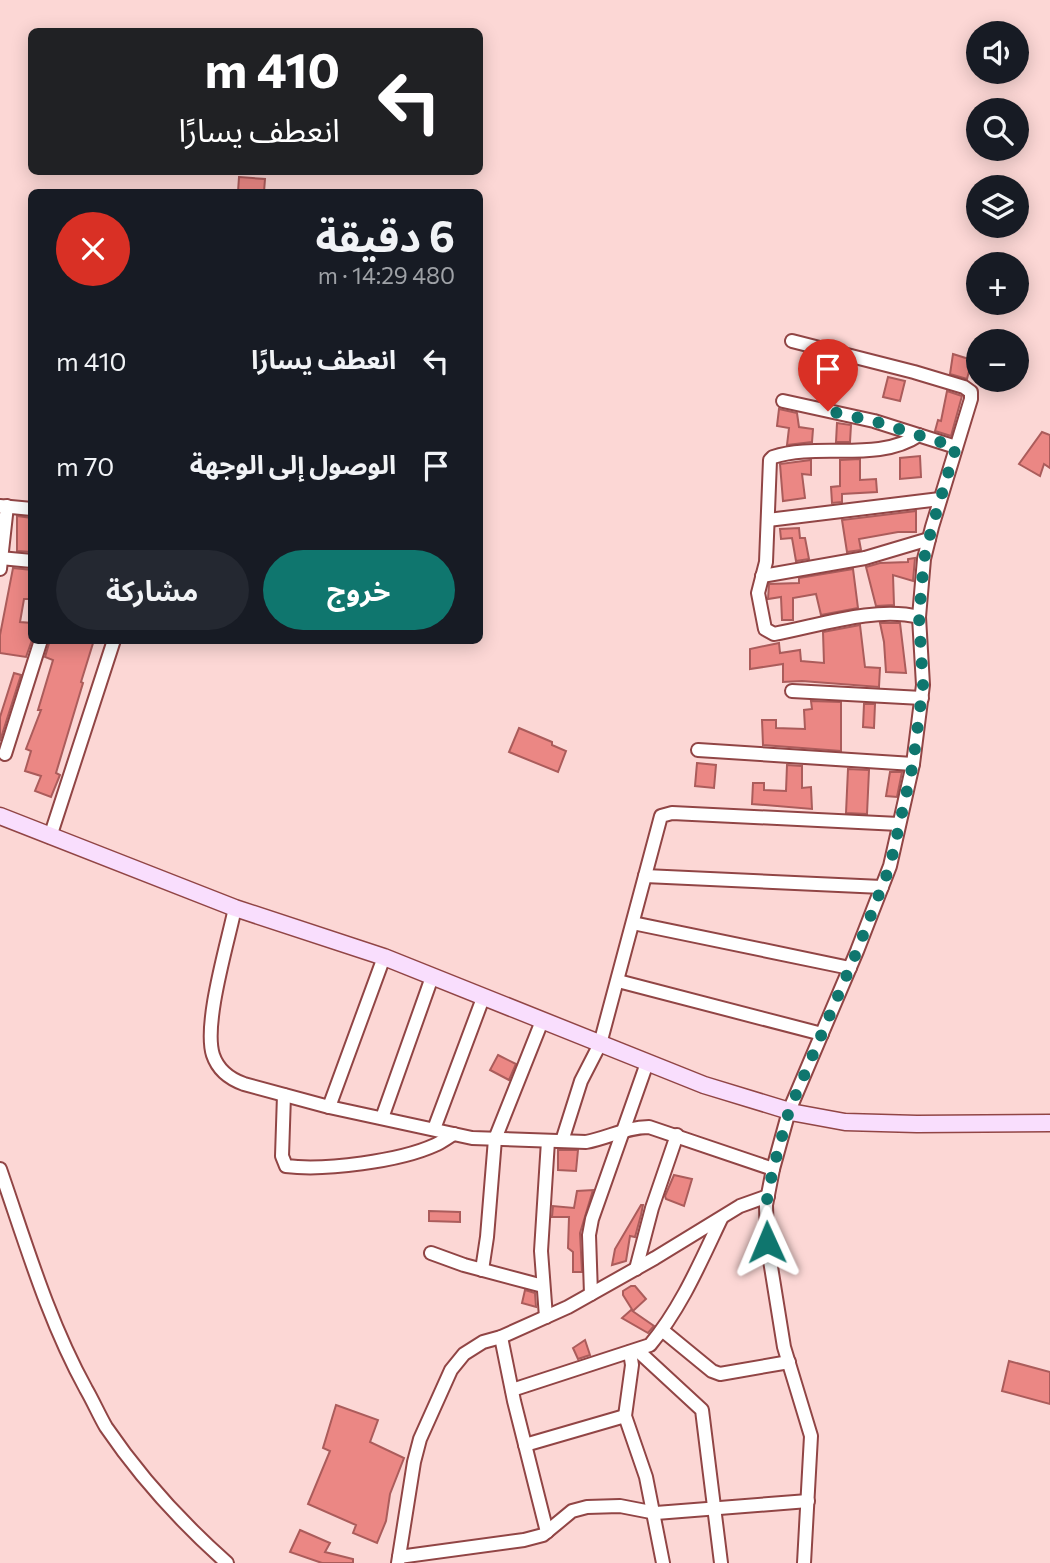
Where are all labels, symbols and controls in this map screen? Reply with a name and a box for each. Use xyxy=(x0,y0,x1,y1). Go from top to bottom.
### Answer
map controls xyxy=(966,21,1029,392)
button: sound xyxy=(966,21,1029,84)
text: 410 m xyxy=(205,38,340,98)
icon: left xyxy=(364,56,455,147)
button: search xyxy=(966,98,1029,161)
text: انعطف يسارًا xyxy=(178,109,340,149)
button: layers xyxy=(966,175,1029,238)
text: 6 دقيقة xyxy=(315,209,455,261)
button: close xyxy=(56,212,130,286)
button: + xyxy=(966,252,1029,315)
text: 480 m · 14:29 xyxy=(318,261,455,289)
button: − xyxy=(966,329,1029,392)
pin xyxy=(798,339,858,411)
icon: left xyxy=(417,342,455,380)
text: انعطف يسارًا xyxy=(251,343,396,374)
text: 410 m xyxy=(56,345,127,376)
icon: arrive xyxy=(809,350,847,388)
icon: arrive xyxy=(417,447,455,485)
text: الوصول إلى الوجهة xyxy=(190,448,396,479)
text: 70 m xyxy=(56,450,114,481)
button: مشاركة xyxy=(56,550,249,630)
button: خروج xyxy=(263,550,455,630)
position arrow xyxy=(730,1205,804,1279)

